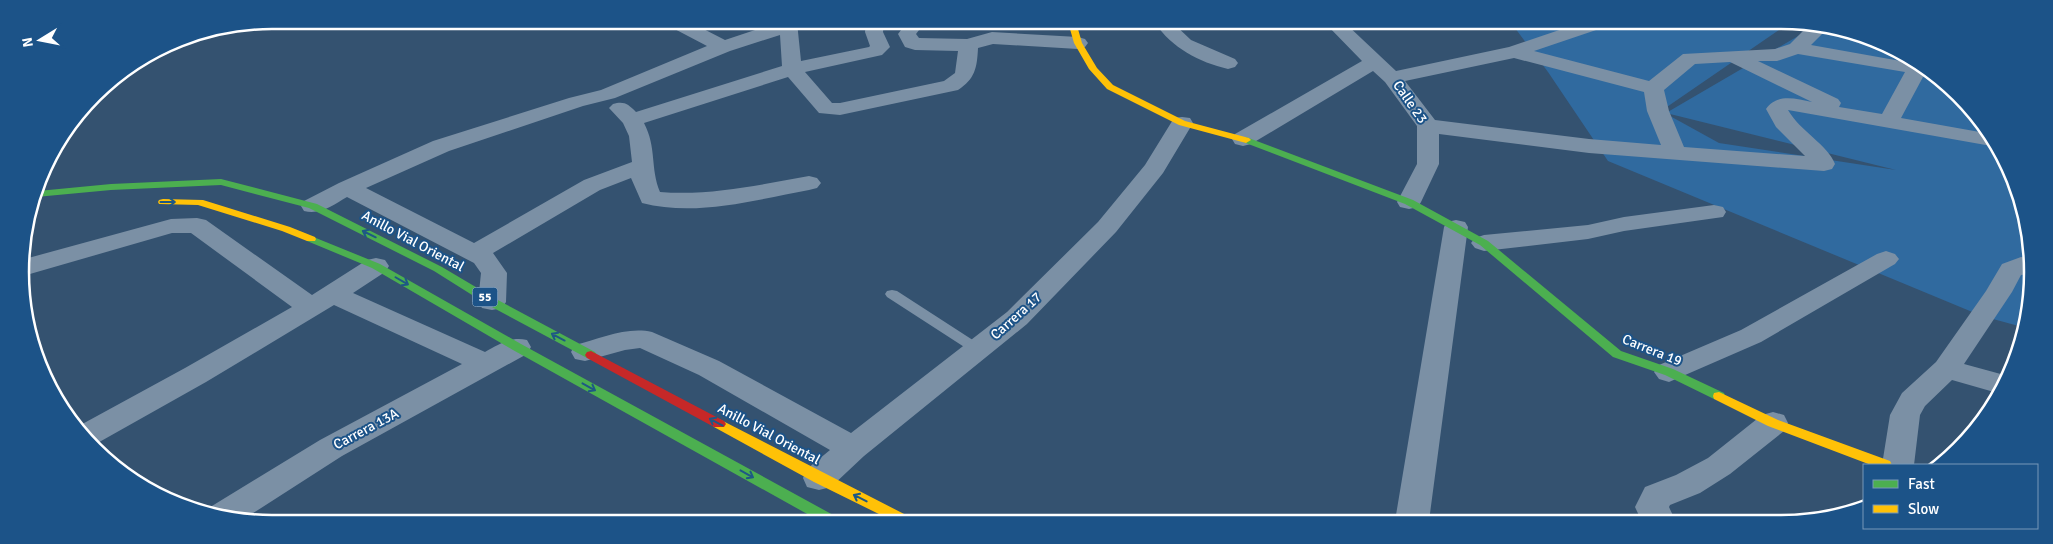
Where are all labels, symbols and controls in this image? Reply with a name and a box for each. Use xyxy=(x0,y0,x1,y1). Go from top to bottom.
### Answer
north arrow xyxy=(15,15,65,65)
text: N xyxy=(18,36,37,48)
street label: Calle 23 xyxy=(1389,77,1431,127)
one-way arrow xyxy=(159,197,175,207)
street label: Anillo Vial Oriental xyxy=(359,207,467,275)
one-way arrow xyxy=(362,229,377,238)
one-way arrow xyxy=(394,277,409,287)
road number: 55 xyxy=(472,288,498,306)
street label: Carrera 17 xyxy=(987,289,1045,343)
street label: Carrera 19 xyxy=(1620,330,1684,370)
one-way arrow xyxy=(550,332,565,342)
one-way arrow xyxy=(581,383,596,392)
street label: Anillo Vial Oriental xyxy=(715,400,823,468)
street label: Carrera 13A xyxy=(330,405,402,453)
one-way arrow xyxy=(709,417,724,427)
legend xyxy=(1863,464,2038,529)
one-way arrow xyxy=(739,469,754,479)
text: Fast xyxy=(1908,475,1935,493)
one-way arrow xyxy=(852,493,867,503)
text: Slow xyxy=(1908,500,1939,518)

